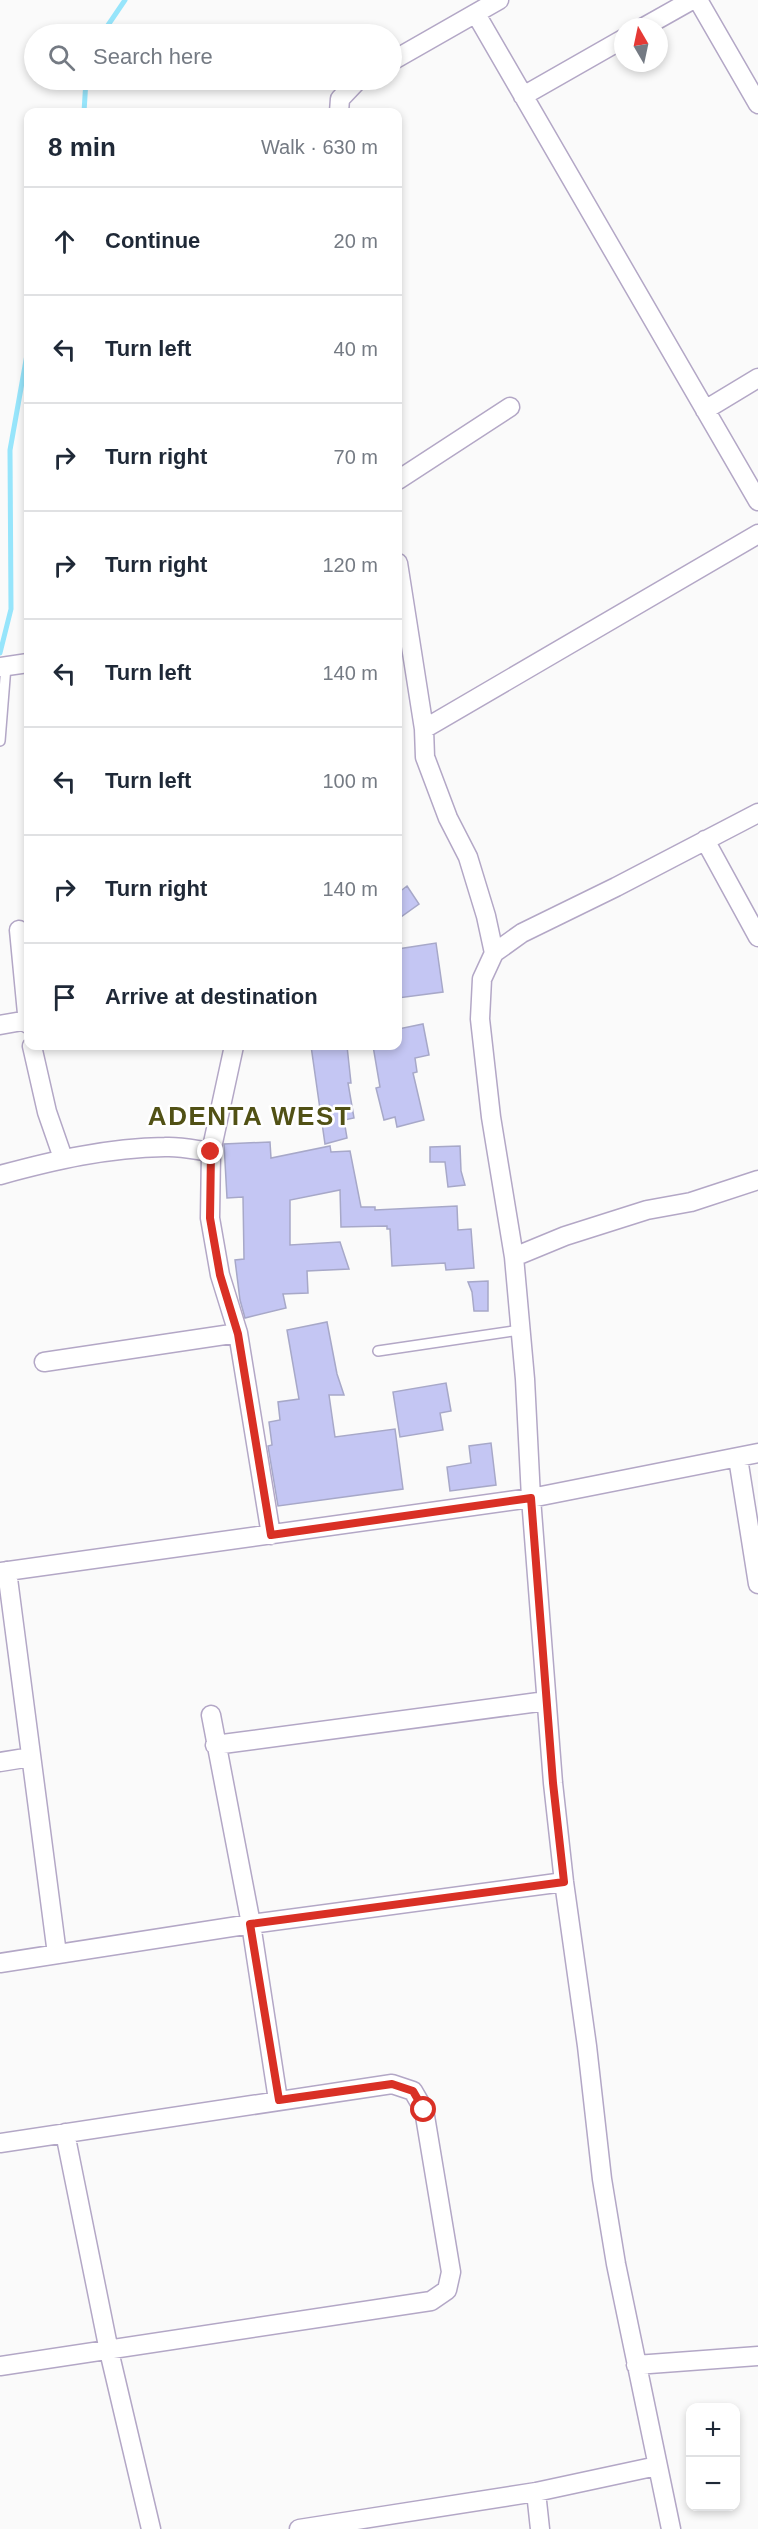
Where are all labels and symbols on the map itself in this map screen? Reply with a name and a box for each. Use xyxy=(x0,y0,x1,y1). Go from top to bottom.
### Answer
north arrow xyxy=(614,18,668,72)
district label: ADENTA WEST xyxy=(148,1101,352,1131)
route end xyxy=(197,1138,223,1164)
route start xyxy=(410,2096,436,2122)

